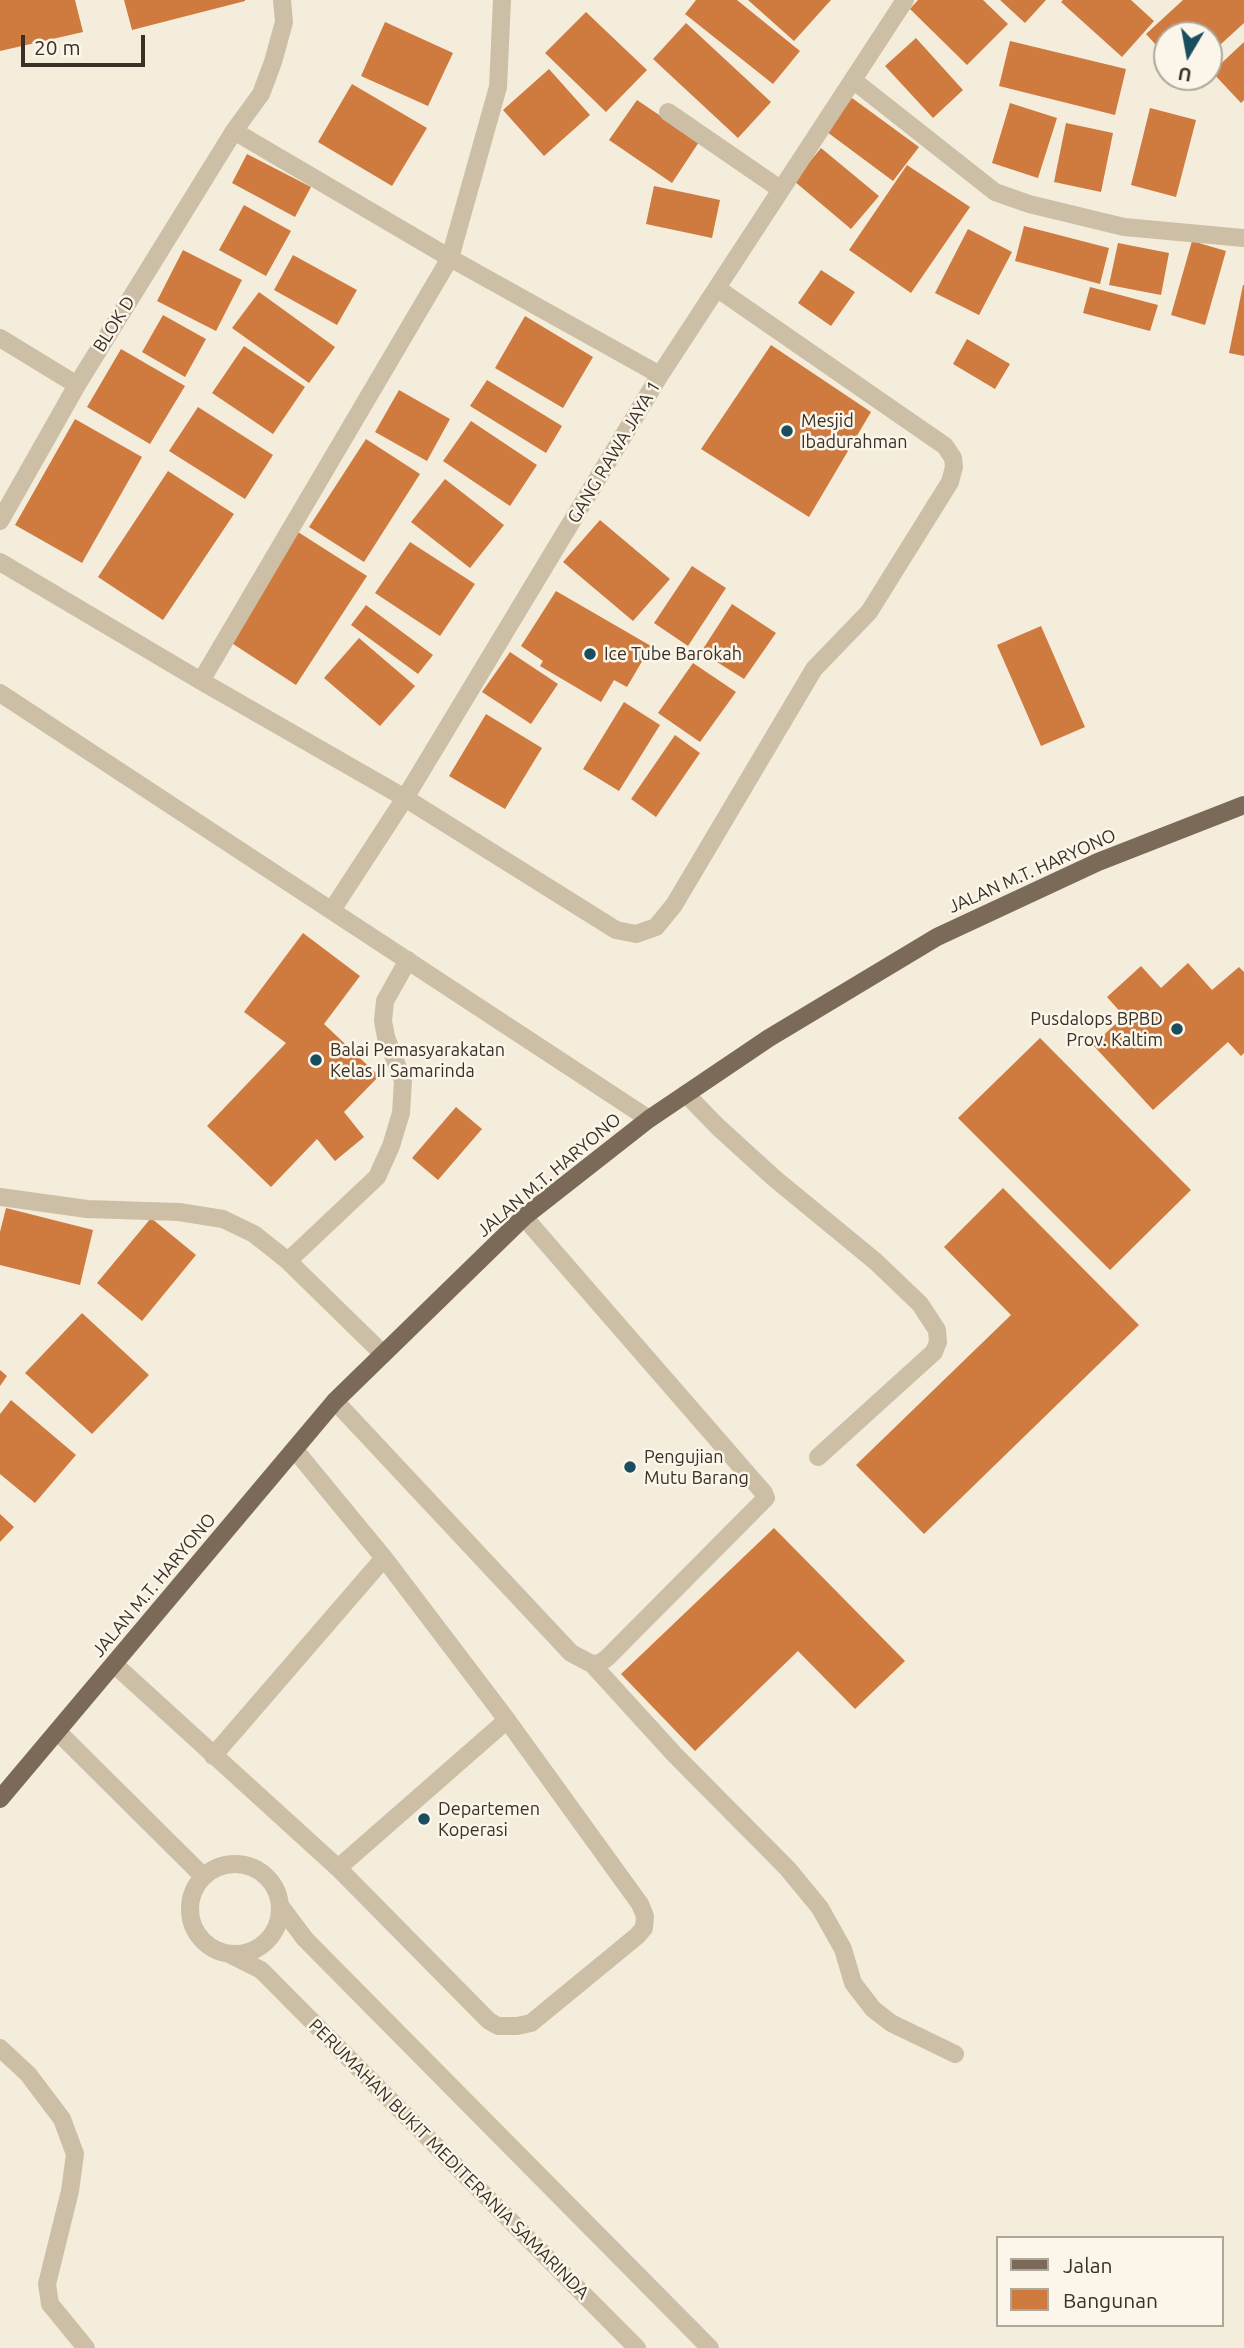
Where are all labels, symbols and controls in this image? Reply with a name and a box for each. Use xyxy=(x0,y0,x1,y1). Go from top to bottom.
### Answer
scale bar xyxy=(24,21,149,65)
north arrow xyxy=(1153,21,1223,91)
text: 20 m xyxy=(34,35,81,59)
text: U xyxy=(1176,63,1193,87)
street label: BLOK D xyxy=(88,292,140,356)
street label: GANG RAWA JAYA 1 xyxy=(563,377,665,527)
place label: Mesjid Ibadurahman xyxy=(801,410,908,452)
marker: Mesjid Ibadurahman xyxy=(779,423,795,439)
place label: Ice Tube Barokah xyxy=(604,643,742,665)
marker: Ice Tube Barokah xyxy=(582,646,598,662)
street label: JALAN M.T. HARYONO xyxy=(945,824,1119,918)
place label: Pusdalops BPBD Prov. Kaltim xyxy=(1030,1008,1163,1050)
marker: Pusdalops BPBD Prov. Kaltim xyxy=(1169,1021,1185,1037)
place label: Balai Pemasyarakatan Kelas II Samarinda xyxy=(330,1039,505,1082)
marker: Balai Pemasyarakatan Kelas II Samarinda xyxy=(308,1052,324,1068)
street label: JALAN M.T. HARYONO xyxy=(473,1109,625,1241)
place label: Pengujian Mutu Barang xyxy=(644,1446,749,1488)
marker: Pengujian Mutu Barang xyxy=(622,1459,638,1475)
street label: JALAN M.T. HARYONO xyxy=(88,1509,220,1661)
place label: Departemen Koperasi xyxy=(438,1798,540,1840)
marker: Departemen Koperasi xyxy=(416,1811,432,1827)
street label: PERUMAHAN BUKIT MEDITERANIA SAMARINDA xyxy=(304,2014,594,2304)
legend xyxy=(996,2236,1223,2327)
text: Jalan xyxy=(1063,2253,1112,2277)
text: Bangunan xyxy=(1063,2288,1158,2312)

